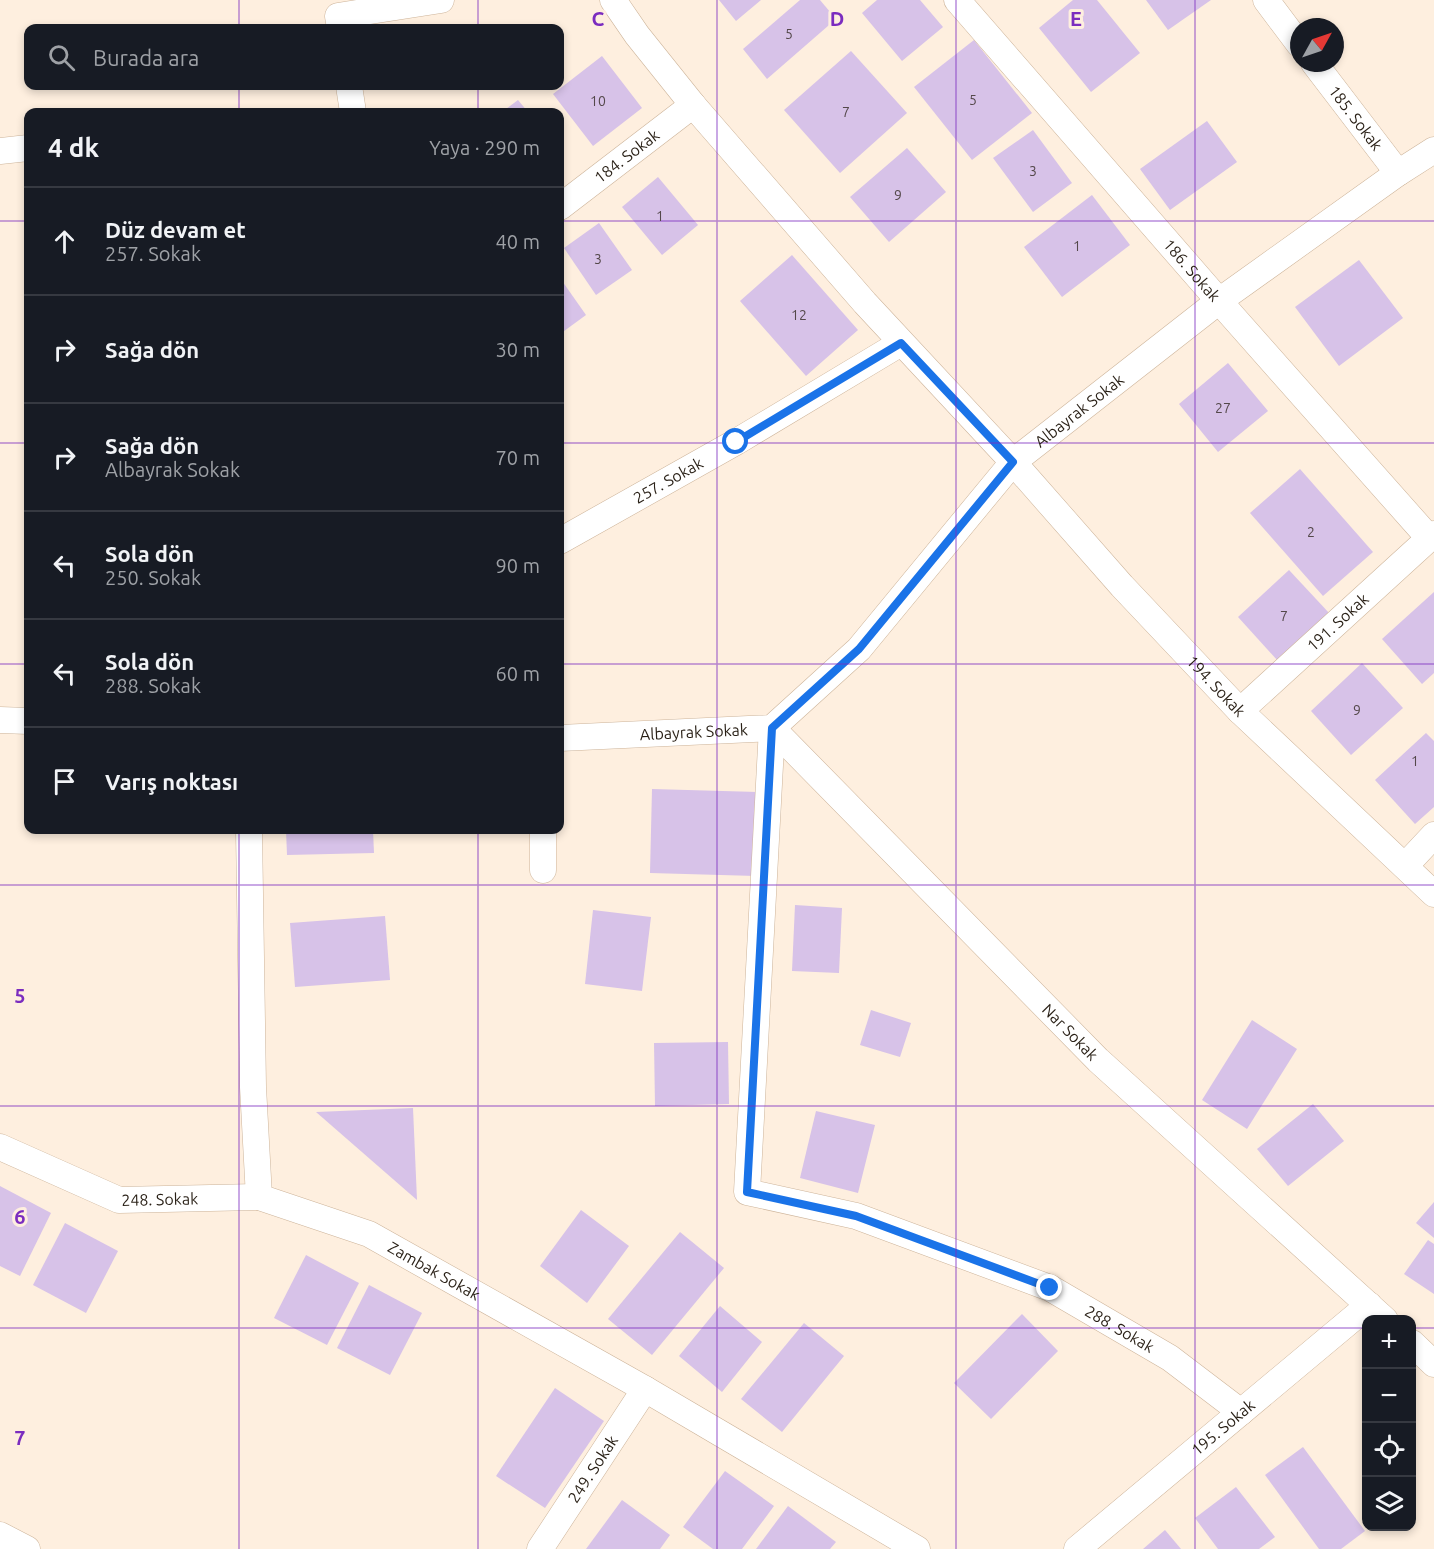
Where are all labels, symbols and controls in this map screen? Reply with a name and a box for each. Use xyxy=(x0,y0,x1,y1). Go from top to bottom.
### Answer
text: C xyxy=(592,7,605,30)
text: D xyxy=(830,7,844,30)
text: E xyxy=(1070,7,1082,30)
north arrow xyxy=(1290,18,1344,72)
search box xyxy=(24,24,564,90)
house number: 5 xyxy=(785,26,793,42)
icon: search xyxy=(45,41,78,74)
text: Burada ara xyxy=(93,45,199,70)
street label: 185. Sokak xyxy=(1325,82,1386,154)
house number: 5 xyxy=(969,92,977,108)
house number: 10 xyxy=(590,93,606,109)
house number: 7 xyxy=(842,104,850,120)
street label: 184. Sokak xyxy=(591,125,663,186)
text: 4 dk xyxy=(48,133,99,162)
text: Yaya · 290 m xyxy=(429,136,540,159)
house number: 3 xyxy=(1029,163,1037,179)
house number: 9 xyxy=(894,187,902,203)
house number: 1 xyxy=(656,208,664,224)
text: Düz devam et xyxy=(105,217,246,242)
icon: ahead xyxy=(48,225,81,258)
text: 40 m xyxy=(496,230,540,253)
street label: 186. Sokak xyxy=(1160,235,1224,305)
house number: 1 xyxy=(1073,238,1081,254)
text: 257. Sokak xyxy=(105,242,201,265)
house number: 3 xyxy=(594,251,602,267)
house number: 12 xyxy=(791,307,807,323)
icon: right xyxy=(48,333,81,366)
text: Sağa dön xyxy=(105,337,199,362)
text: 30 m xyxy=(496,338,540,361)
street label: Albayrak Sokak xyxy=(1031,370,1127,451)
house number: 27 xyxy=(1215,400,1231,416)
route start xyxy=(722,428,748,454)
text: Sağa dön xyxy=(105,433,199,458)
icon: right xyxy=(48,441,81,474)
text: 70 m xyxy=(496,446,540,469)
street label: 257. Sokak xyxy=(630,454,706,507)
text: Albayrak Sokak xyxy=(105,458,240,481)
house number: 2 xyxy=(1307,524,1315,540)
text: Sola dön xyxy=(105,541,194,566)
icon: left xyxy=(48,549,81,582)
text: 90 m xyxy=(496,554,540,577)
text: 250. Sokak xyxy=(105,566,201,589)
street label: 191. Sokak xyxy=(1303,589,1372,655)
house number: 7 xyxy=(1280,608,1288,624)
text: Sola dön xyxy=(105,649,194,674)
street label: 194. Sokak xyxy=(1183,652,1249,720)
icon: left xyxy=(48,657,81,690)
text: 60 m xyxy=(496,662,540,685)
text: 288. Sokak xyxy=(105,674,201,697)
house number: 9 xyxy=(1353,702,1361,718)
street label: Albayrak Sokak xyxy=(639,720,748,743)
house number: 1 xyxy=(1411,753,1419,769)
icon: arrive xyxy=(48,765,81,798)
text: Varış noktası xyxy=(105,769,238,794)
text: 5 xyxy=(14,984,26,1007)
street label: Nar Sokak xyxy=(1039,1000,1102,1064)
street label: 248. Sokak xyxy=(121,1189,198,1209)
text: 6 xyxy=(14,1205,26,1228)
street label: Zambak Sokak xyxy=(385,1238,483,1304)
route end xyxy=(1036,1274,1062,1300)
street label: 288. Sokak xyxy=(1082,1302,1158,1356)
map controls xyxy=(1362,1315,1416,1531)
button: + xyxy=(1362,1315,1416,1369)
button: − xyxy=(1362,1369,1416,1423)
street label: 195. Sokak xyxy=(1188,1396,1258,1459)
button: locate xyxy=(1362,1423,1416,1477)
text: 7 xyxy=(14,1426,26,1449)
street label: 249. Sokak xyxy=(564,1432,621,1506)
button: layers xyxy=(1362,1477,1416,1531)

